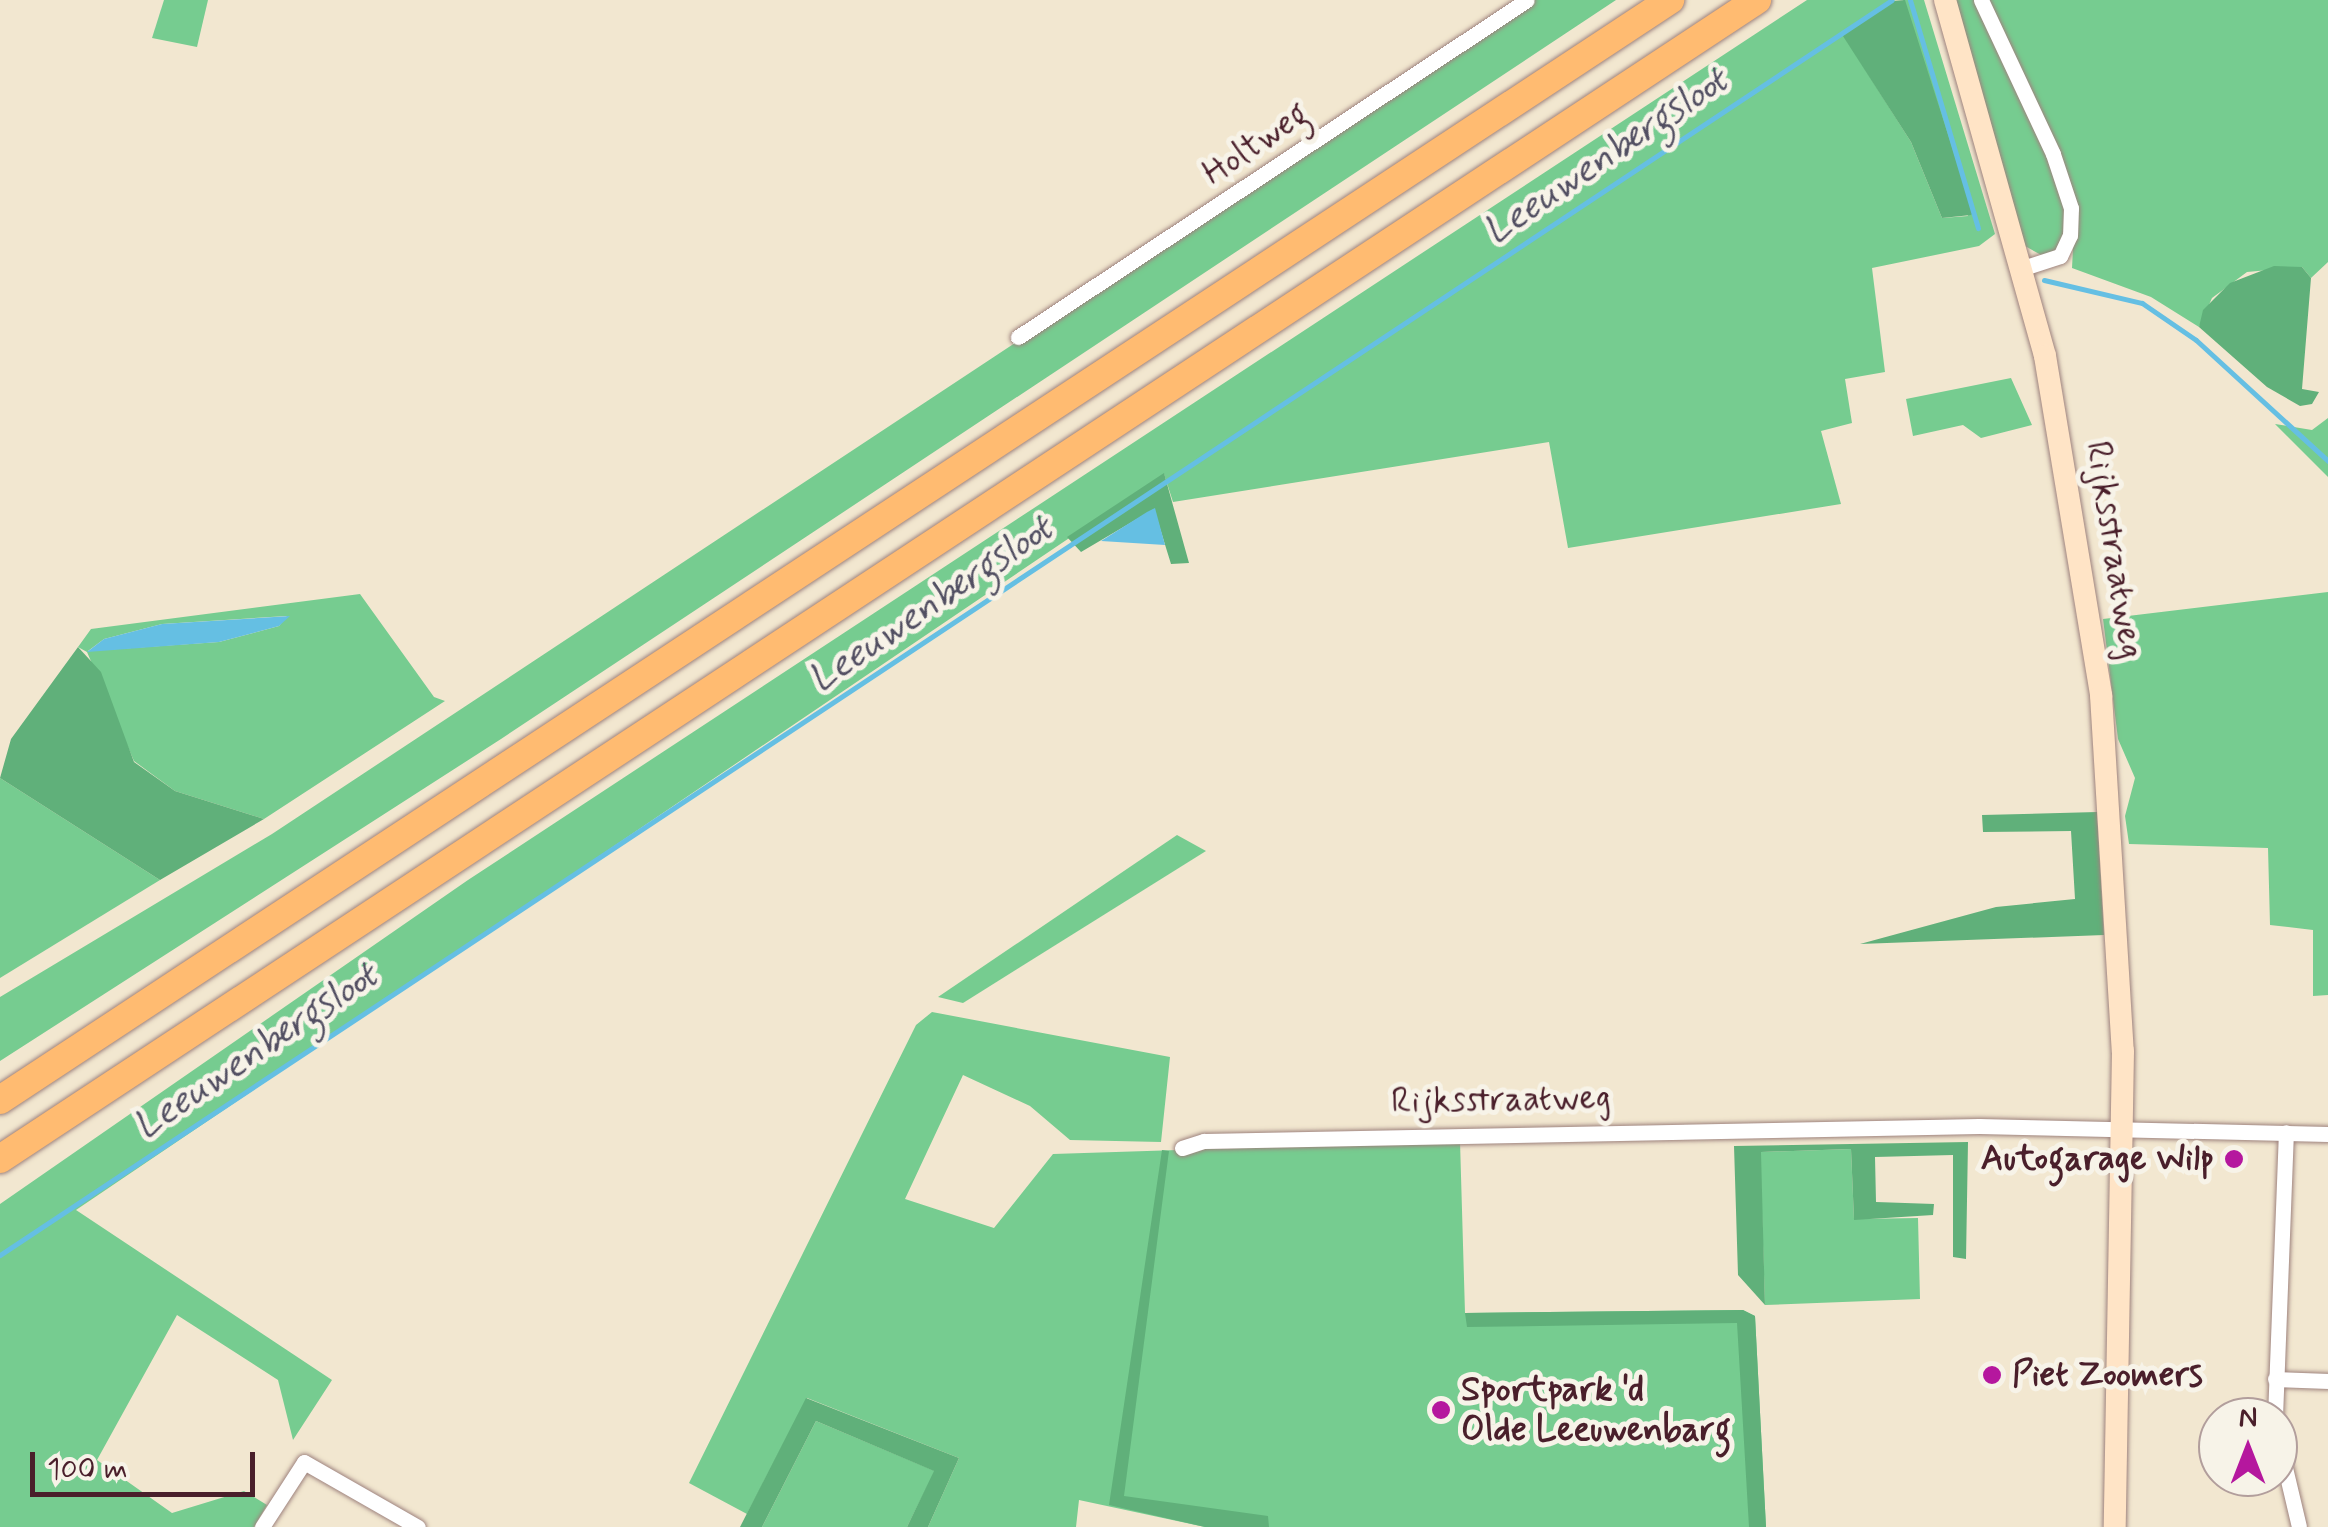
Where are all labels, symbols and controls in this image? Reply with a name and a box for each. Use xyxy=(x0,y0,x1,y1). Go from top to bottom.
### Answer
water label: Leeuwenbergsloot xyxy=(1476,59,1736,255)
street label: Holtweg xyxy=(1195,93,1317,195)
street label: Rijksstraatweg xyxy=(2076,438,2152,662)
water label: Leeuwenbergsloot xyxy=(801,507,1061,703)
water label: Leeuwenbergsloot xyxy=(126,954,386,1150)
street label: Rijksstraatweg xyxy=(1391,1077,1611,1123)
place label: Autogarage Wilp xyxy=(1977,1138,2214,1180)
marker: Autogarage Wilp xyxy=(2223,1148,2245,1170)
place label: Piet Zoomers xyxy=(2012,1354,2214,1396)
marker: Piet Zoomers xyxy=(1981,1364,2003,1386)
place label: Sportpark 'd Olde Leeuwenbarg xyxy=(1461,1369,1738,1451)
north arrow xyxy=(2198,1397,2298,1497)
marker: Sportpark 'd Olde Leeuwenbarg xyxy=(1430,1399,1452,1421)
text: N xyxy=(2239,1400,2257,1437)
scale bar xyxy=(35,1432,260,1494)
text: 100 m xyxy=(47,1450,128,1489)

